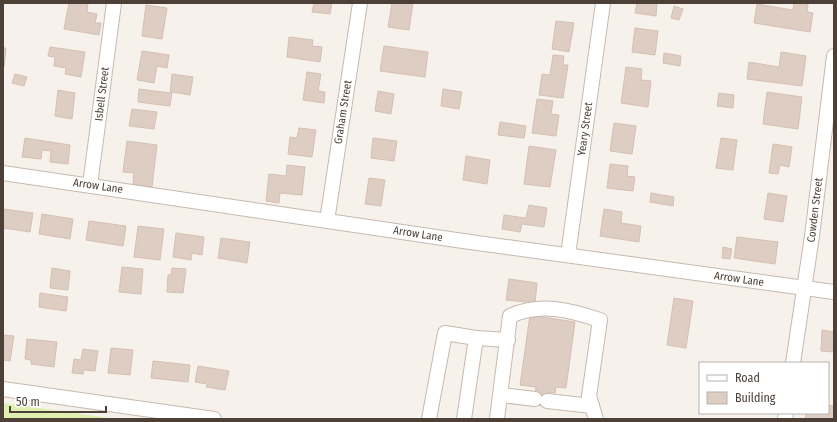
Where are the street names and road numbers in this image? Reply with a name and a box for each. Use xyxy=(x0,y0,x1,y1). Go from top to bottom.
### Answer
street label: Isbell Street xyxy=(92,66,112,122)
street label: Graham Street xyxy=(332,79,355,145)
street label: Yeary Street xyxy=(575,101,595,157)
street label: Arrow Lane xyxy=(72,176,124,196)
street label: Cowden Street xyxy=(805,176,825,243)
street label: Arrow Lane xyxy=(392,224,444,244)
street label: Arrow Lane xyxy=(713,269,765,289)

